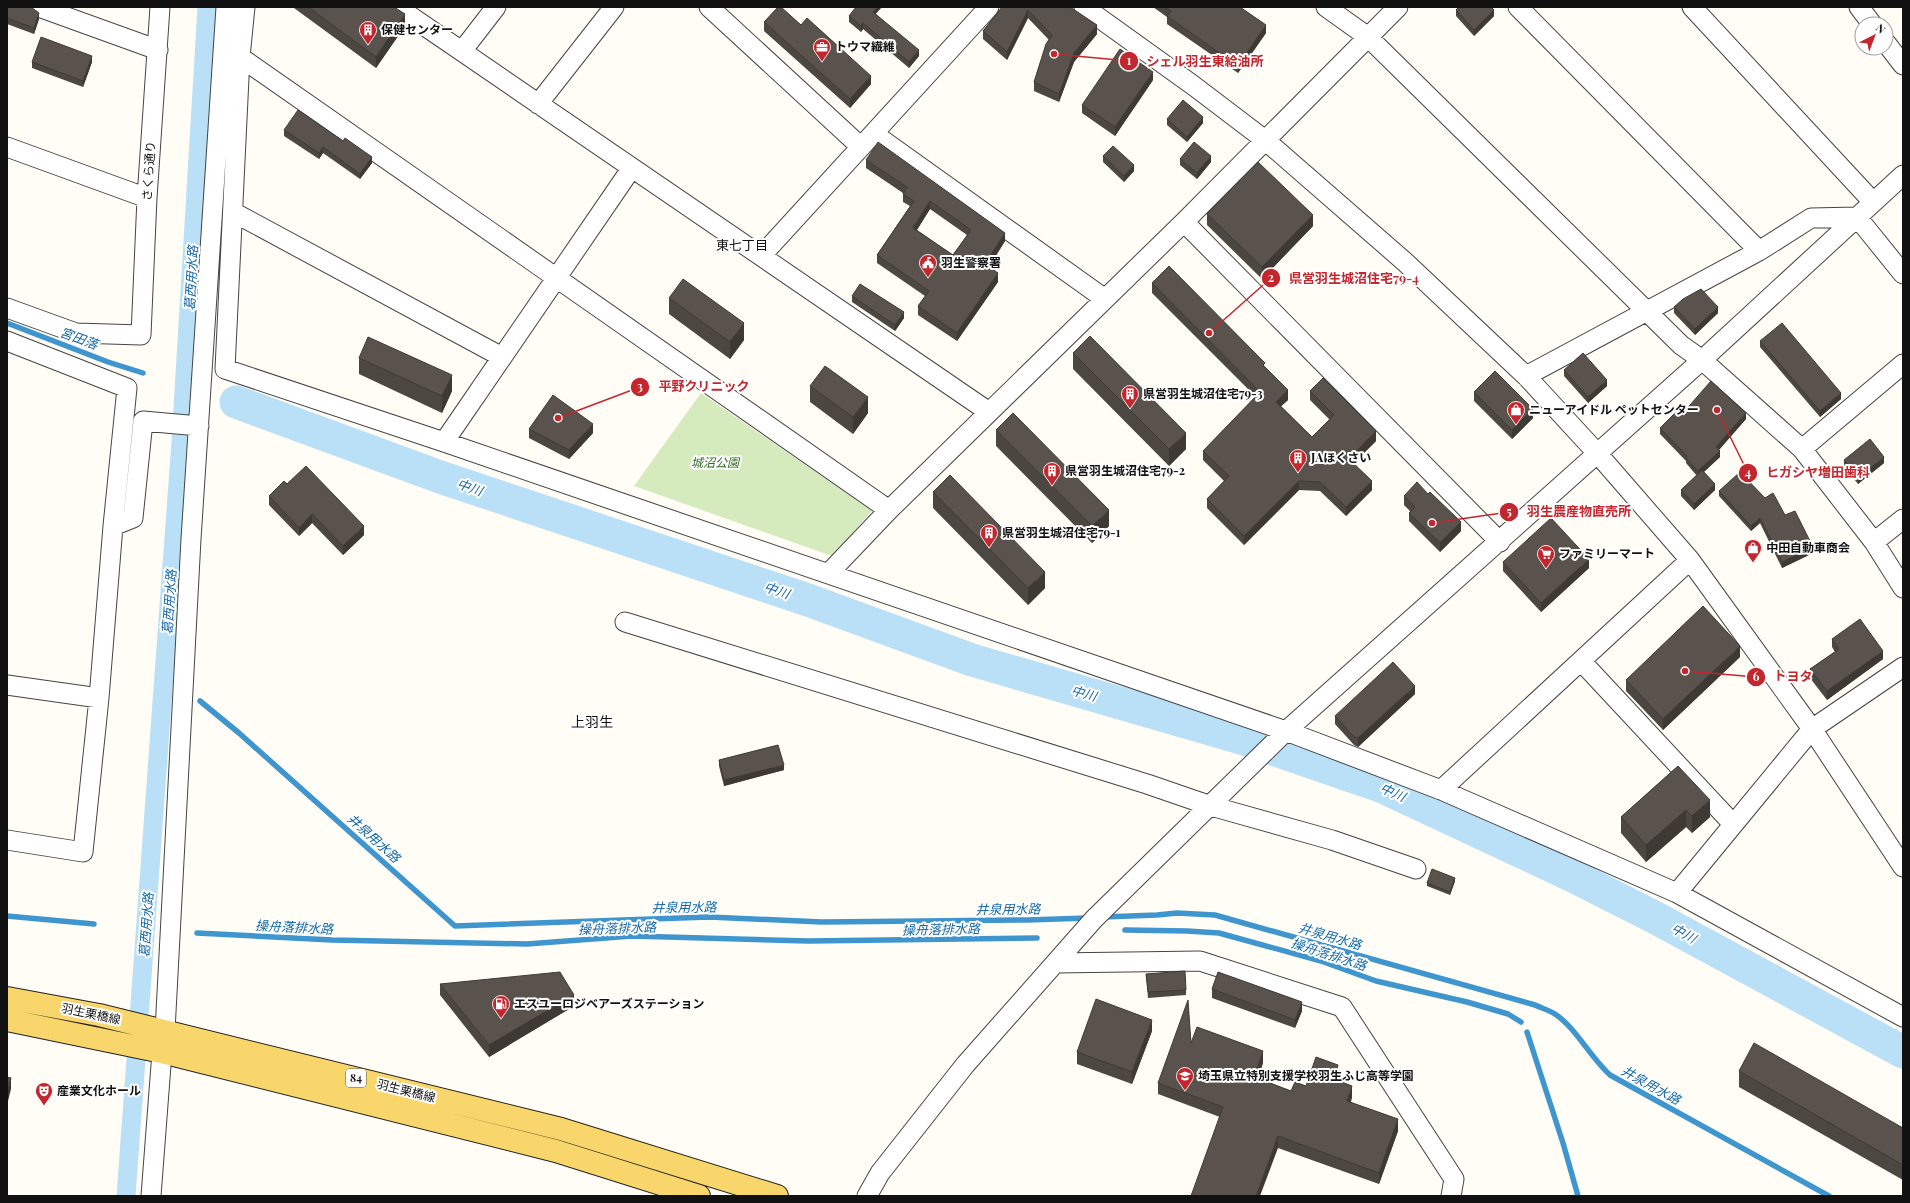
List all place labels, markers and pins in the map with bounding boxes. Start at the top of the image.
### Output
building icon: 保健センター [358,20,378,45]
place label: 保健センター [381,21,453,37]
office icon: トウマ繊維 [812,37,832,62]
place label: トウマ繊維 [835,38,895,54]
callout: シェル羽生東給油所 [1119,49,1272,74]
public building icon: 羽生警察署 [918,253,938,278]
place label: 羽生警察署 [941,254,1001,270]
callout: 県営羽生城沼住宅79-4 [1261,266,1427,291]
callout: 平野クリニック [630,374,757,399]
building icon: 県営羽生城沼住宅79-3 [1120,384,1140,409]
place label: 県営羽生城沼住宅79-3 [1143,385,1263,401]
shop icon: ニューアイドル ペットセンター [1506,400,1526,425]
place label: ニューアイドル ペットセンター [1529,401,1699,417]
building icon: JAほくさい [1288,448,1308,473]
place label: JAほくさい [1310,449,1371,465]
callout: ヒガシヤ増田歯科 [1738,460,1878,485]
building icon: 県営羽生城沼住宅79-2 [1042,461,1062,486]
place label: 県営羽生城沼住宅79-2 [1065,462,1185,478]
callout: 羽生農産物直売所 [1499,499,1639,524]
building icon: 県営羽生城沼住宅79-1 [979,523,999,548]
place label: 県営羽生城沼住宅79-1 [1002,524,1121,540]
shop icon: 中田自動車商会 [1743,538,1763,563]
place label: 中田自動車商会 [1766,539,1850,555]
supermarket icon: ファミリーマート [1536,544,1556,569]
place label: ファミリーマート [1559,545,1655,561]
callout: トヨタ [1746,664,1821,689]
fuel station icon: エスユーロジベアーズステーション [491,994,511,1019]
place label: エスユーロジベアーズステーション [514,995,704,1011]
school or university icon: 埼玉県立特別支援学校羽生ふじ高等学園 [1175,1066,1195,1091]
place label: 埼玉県立特別支援学校羽生ふじ高等学園 [1198,1067,1414,1083]
theatre icon: 産業文化ホール [34,1081,54,1106]
place label: 産業文化ホール [57,1082,141,1098]

